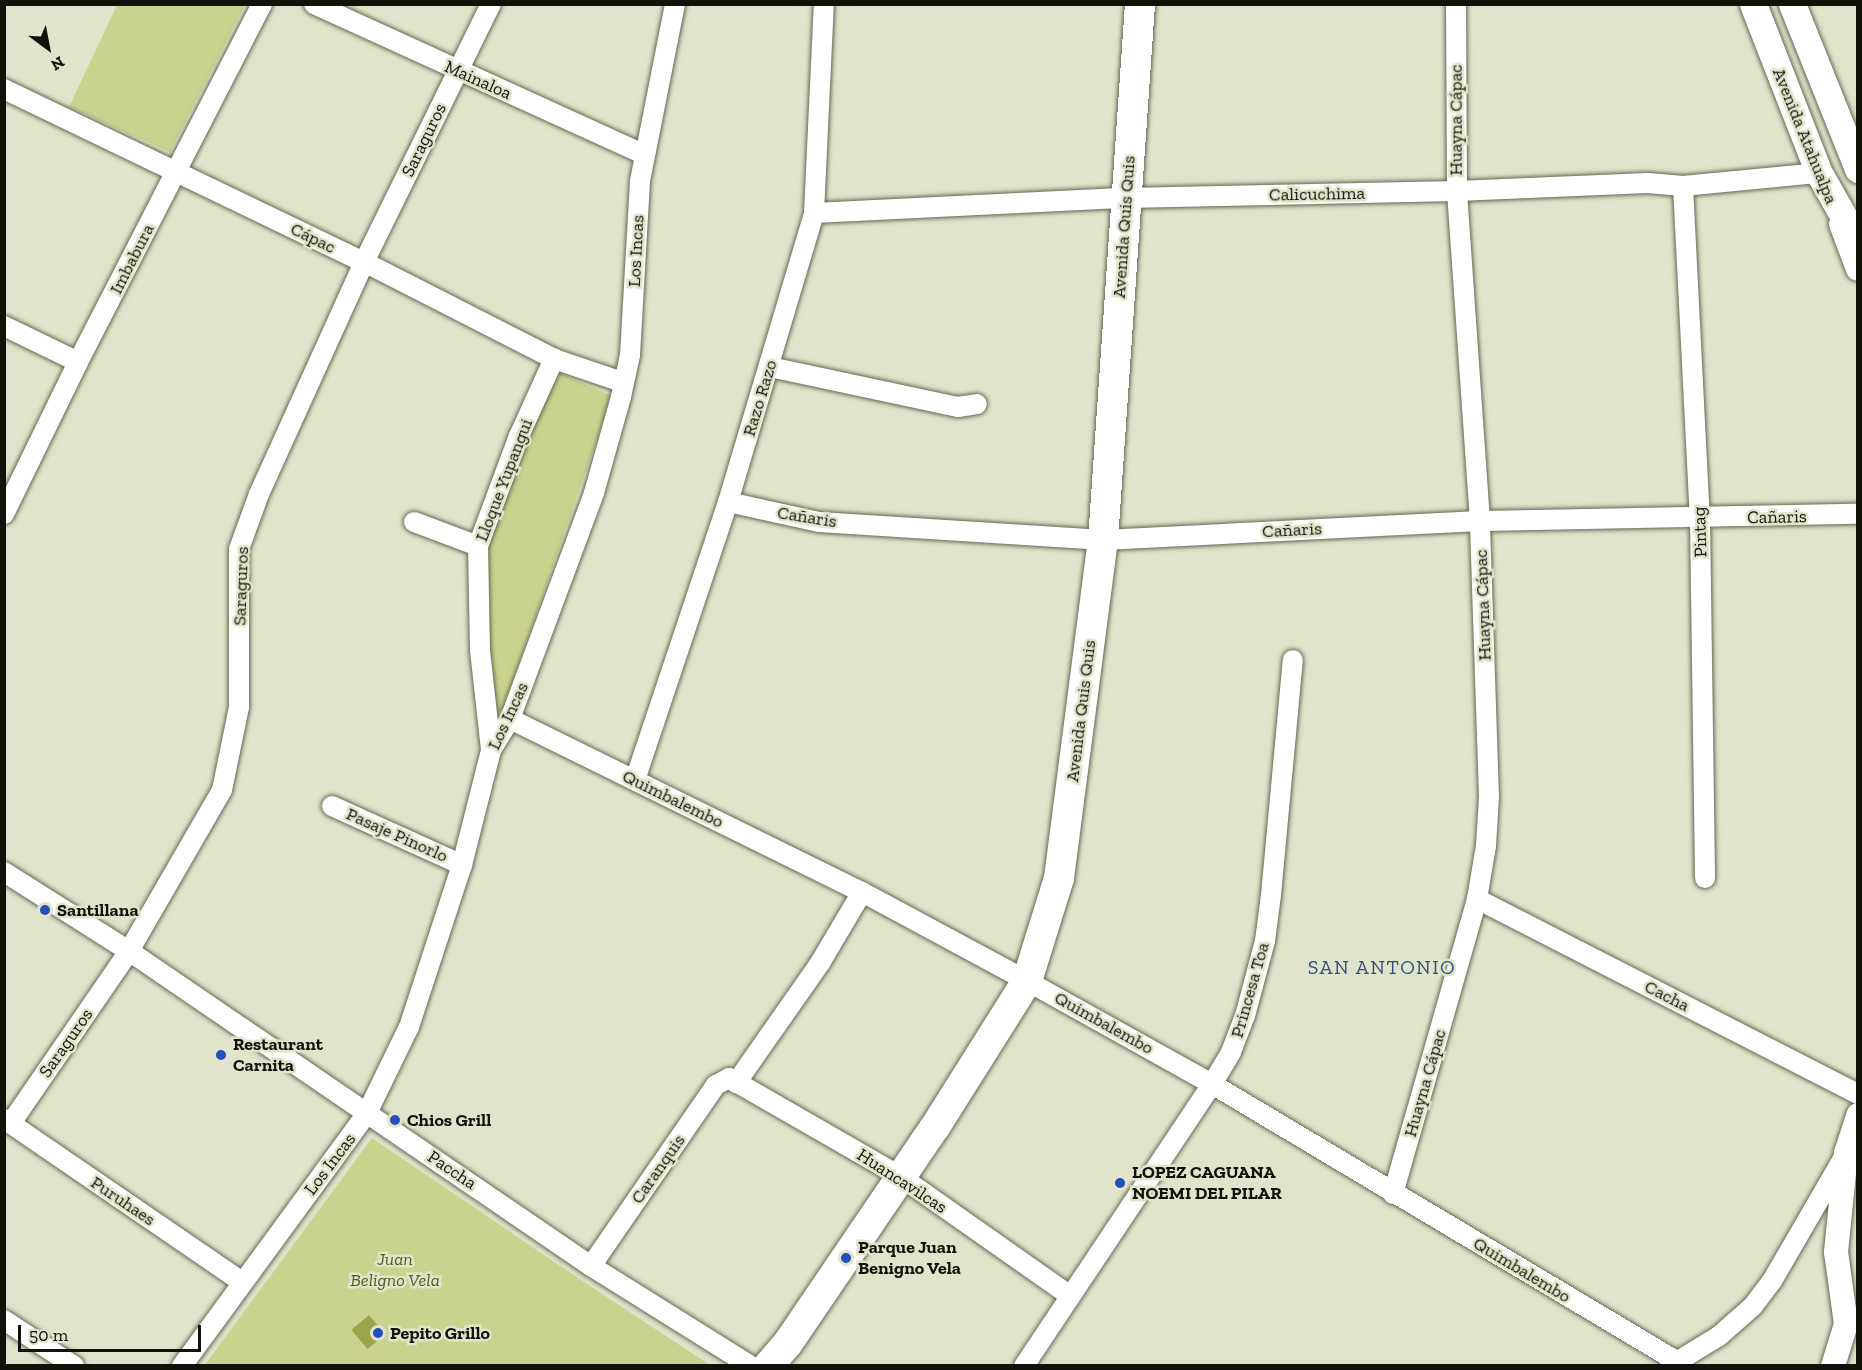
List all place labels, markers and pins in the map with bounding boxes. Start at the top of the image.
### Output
place label: Santillana [57,899,139,921]
marker: Santillana [38,903,52,917]
place label: Restaurant Carnita [233,1034,323,1076]
marker: Restaurant Carnita [214,1048,228,1062]
place label: Chios Grill [407,1109,491,1131]
marker: Chios Grill [388,1113,402,1127]
place label: LOPEZ CAGUANA NOEMI DEL PILAR [1132,1162,1282,1204]
marker: LOPEZ CAGUANA NOEMI DEL PILAR [1113,1176,1127,1190]
place label: Parque Juan Benigno Vela [858,1237,962,1280]
marker: Parque Juan Benigno Vela [839,1251,853,1265]
place label: Pepito Grillo [390,1322,490,1344]
marker: Pepito Grillo [371,1326,385,1340]

